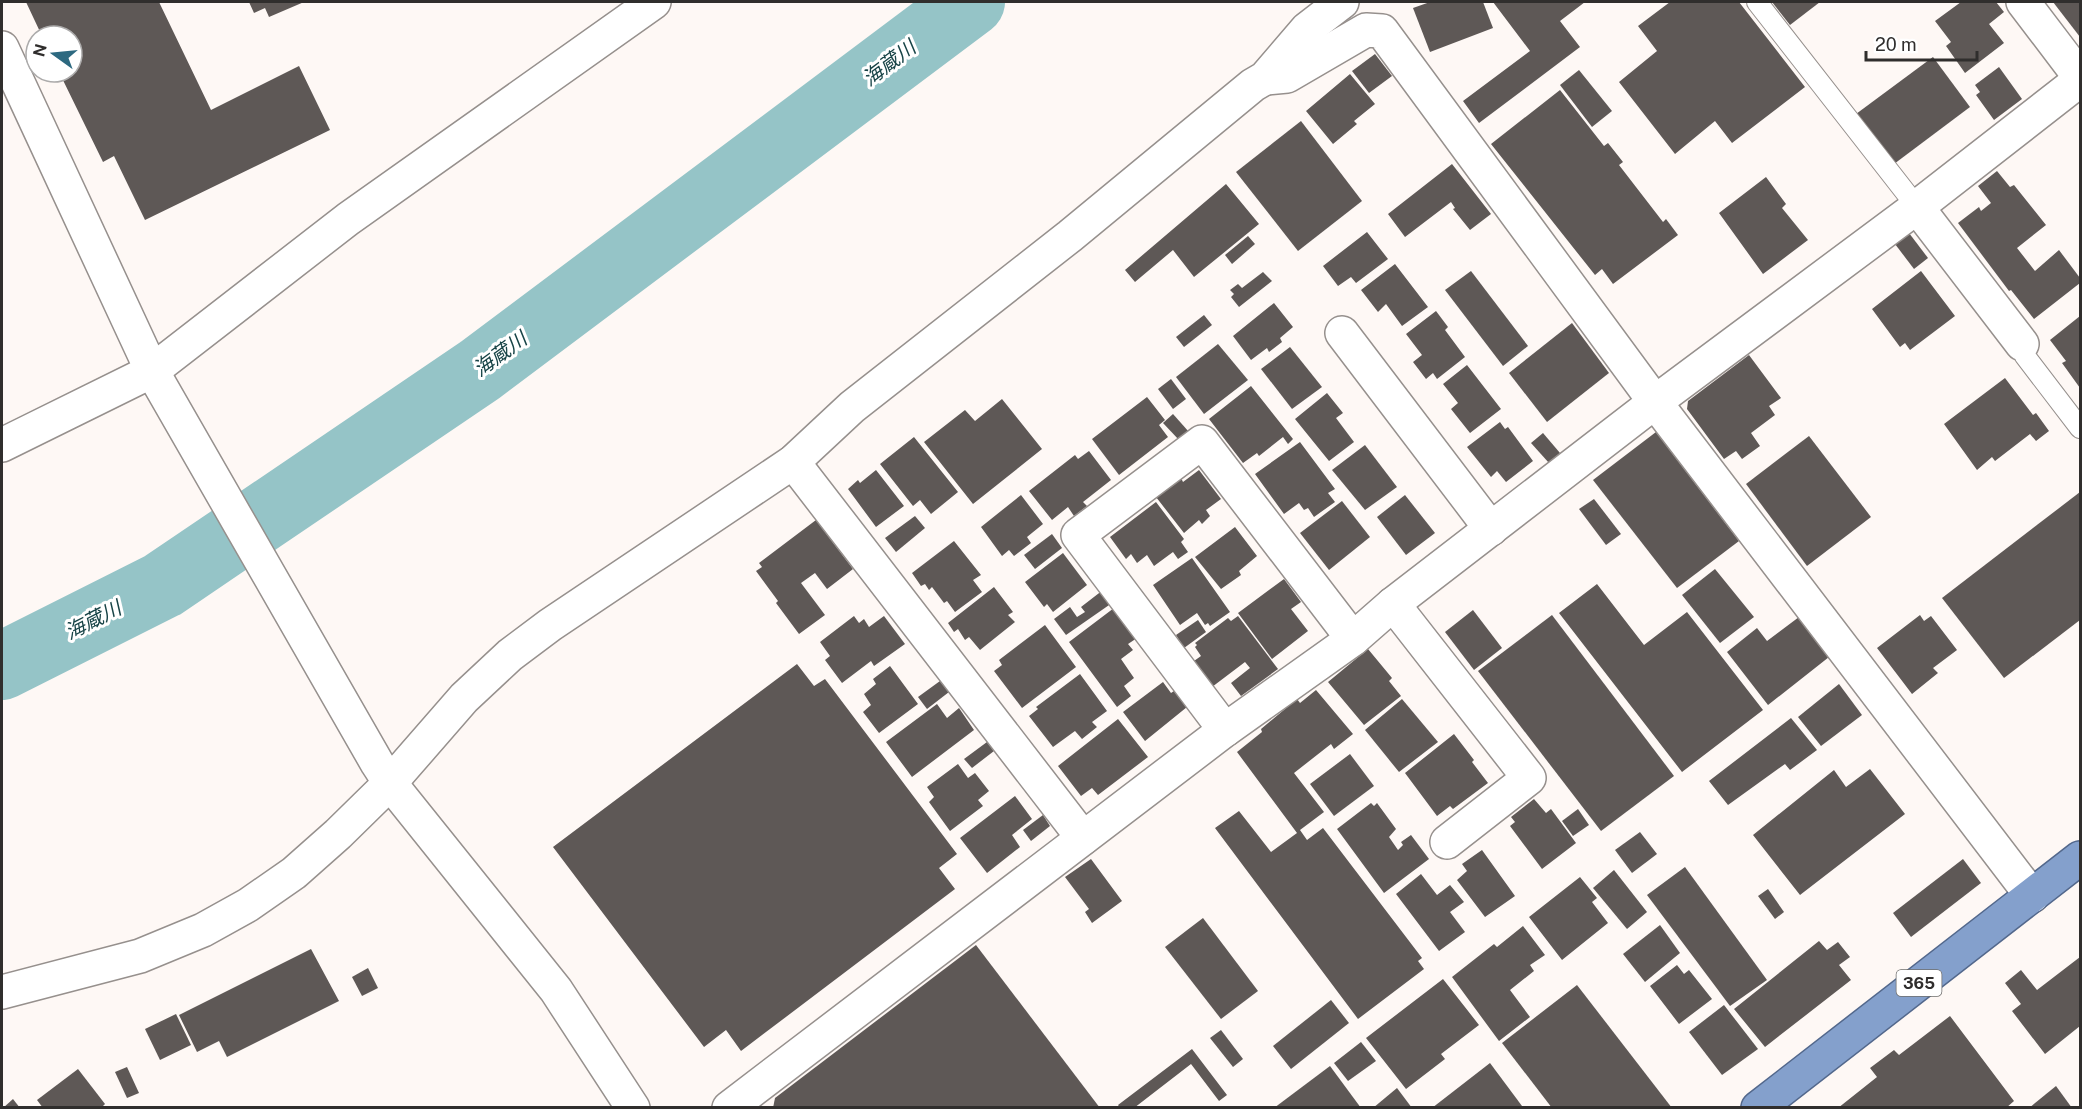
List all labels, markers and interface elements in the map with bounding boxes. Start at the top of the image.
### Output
north arrow [24,24,84,84]
scale bar [1866,24,1977,62]
water label: 海蔵川 [858,34,922,91]
text: 20 m [1875,34,1917,55]
text: N [29,42,51,59]
water label: 海蔵川 [469,325,533,381]
water label: 海蔵川 [61,595,127,644]
road number: 365 [1896,970,1942,996]

